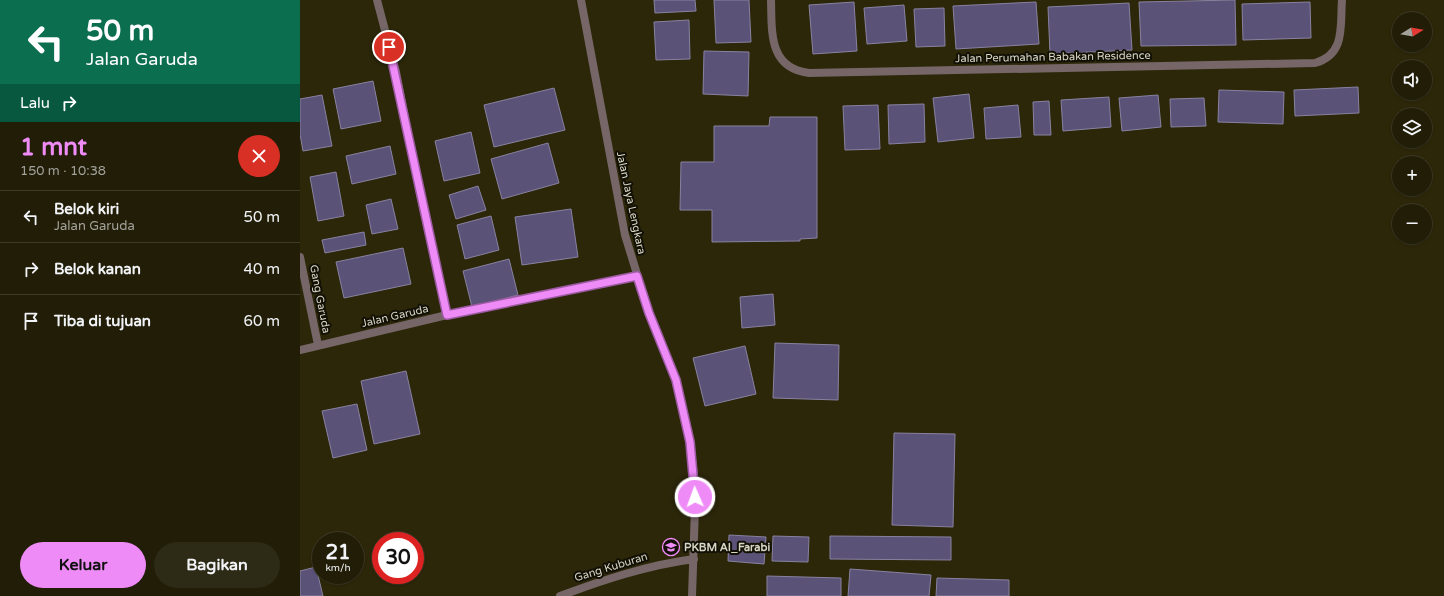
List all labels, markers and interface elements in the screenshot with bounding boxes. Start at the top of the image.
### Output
north arrow [1392,12,1432,52]
map controls [1392,12,1432,244]
text: 50 m [86,14,154,48]
icon: left [20,16,72,68]
pin [372,30,406,64]
icon: arrive [378,36,400,58]
text: Jalan Garuda [86,48,198,70]
street label: Jalan Perumahan Babakan Residence [955,49,1151,65]
button: sound [1392,60,1432,100]
icon: right [58,92,80,114]
text: Lalu [20,94,50,112]
button: layers [1392,108,1432,148]
text: 1 mnt [20,133,87,162]
button: close [238,135,280,177]
street label: Jalan Jaya Lengkara [614,151,648,255]
button: + [1392,156,1432,196]
text: 150 m · 10:38 [20,163,106,179]
text: Belok kiri [54,200,119,218]
button: − [1392,204,1432,244]
icon: left [20,206,42,228]
text: 50 m [243,208,280,226]
text: Jalan Garuda [54,218,135,234]
icon: right [20,258,42,280]
text: Belok kanan [54,260,141,278]
text: 40 m [243,260,280,278]
street label: Gang Garuda [307,264,333,334]
street label: Jalan Garuda [360,302,430,330]
icon: arrive [20,310,42,332]
text: Tiba di tujuan [54,312,151,330]
text: 60 m [243,312,280,330]
position arrow [674,476,716,518]
speed limit sign: 30 [372,532,424,584]
school or university icon: PKBM Al_Farabi [661,537,681,557]
text: 21 [325,541,351,565]
place label: PKBM Al_Farabi [684,541,770,554]
button: Keluar [20,542,146,588]
button: Bagikan [154,542,280,588]
street label: Gang Kuburan [573,550,649,584]
text: km/h [325,562,351,574]

